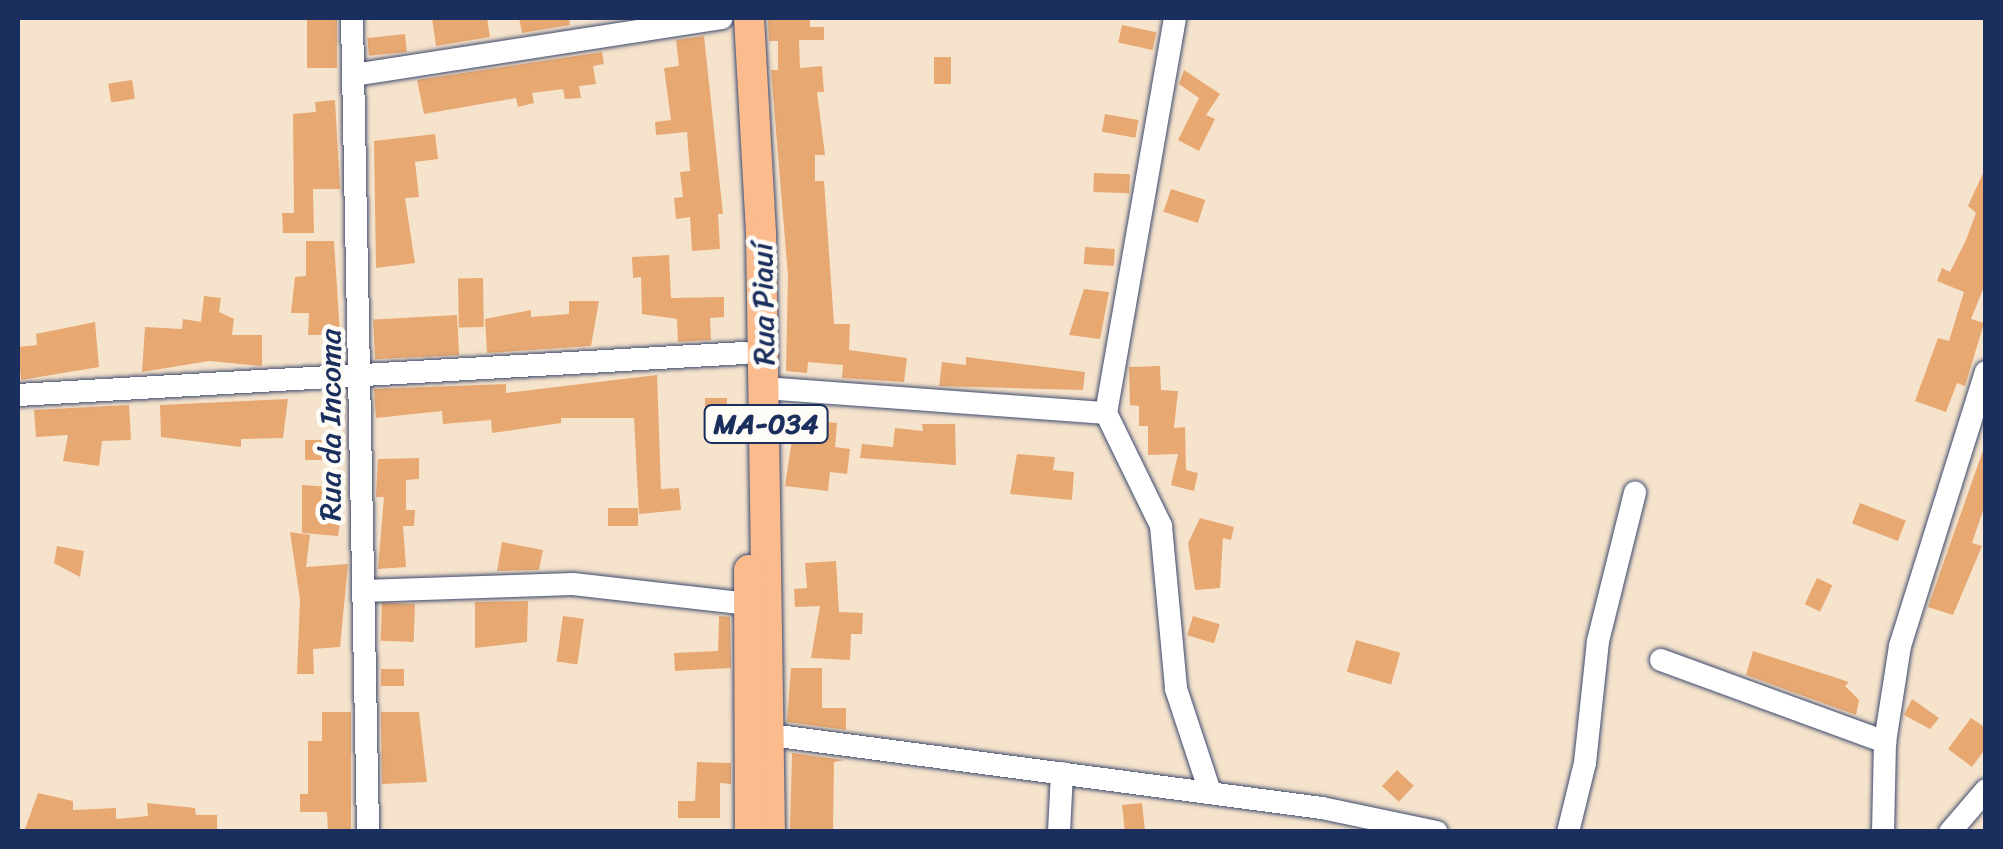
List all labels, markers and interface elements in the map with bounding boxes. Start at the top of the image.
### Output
street label: Rua Piauí [744,242,782,366]
street label: Rua da Incoma [312,329,348,521]
road number: MA-034 [704,401,828,447]

